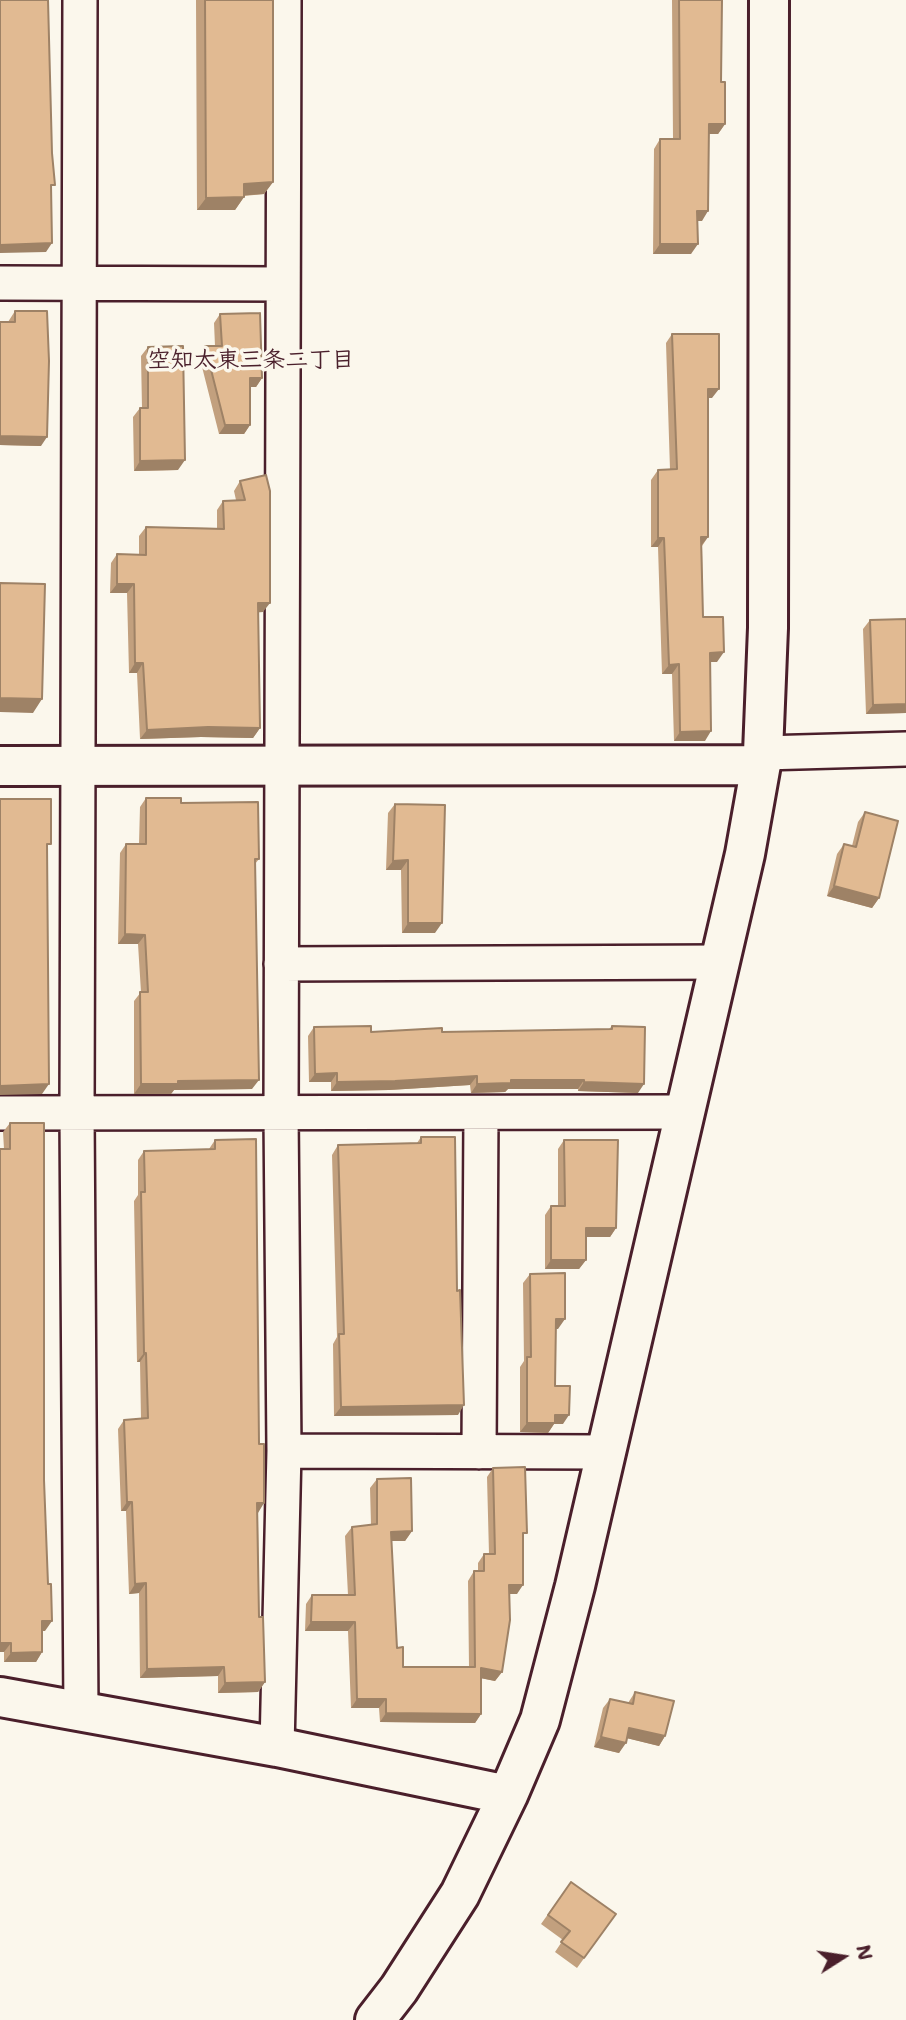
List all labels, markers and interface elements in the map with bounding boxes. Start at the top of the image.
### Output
district label: 空知太東三条二丁目 [148,347,354,375]
north arrow [808,1922,878,1992]
text: N [850,1943,878,1962]

